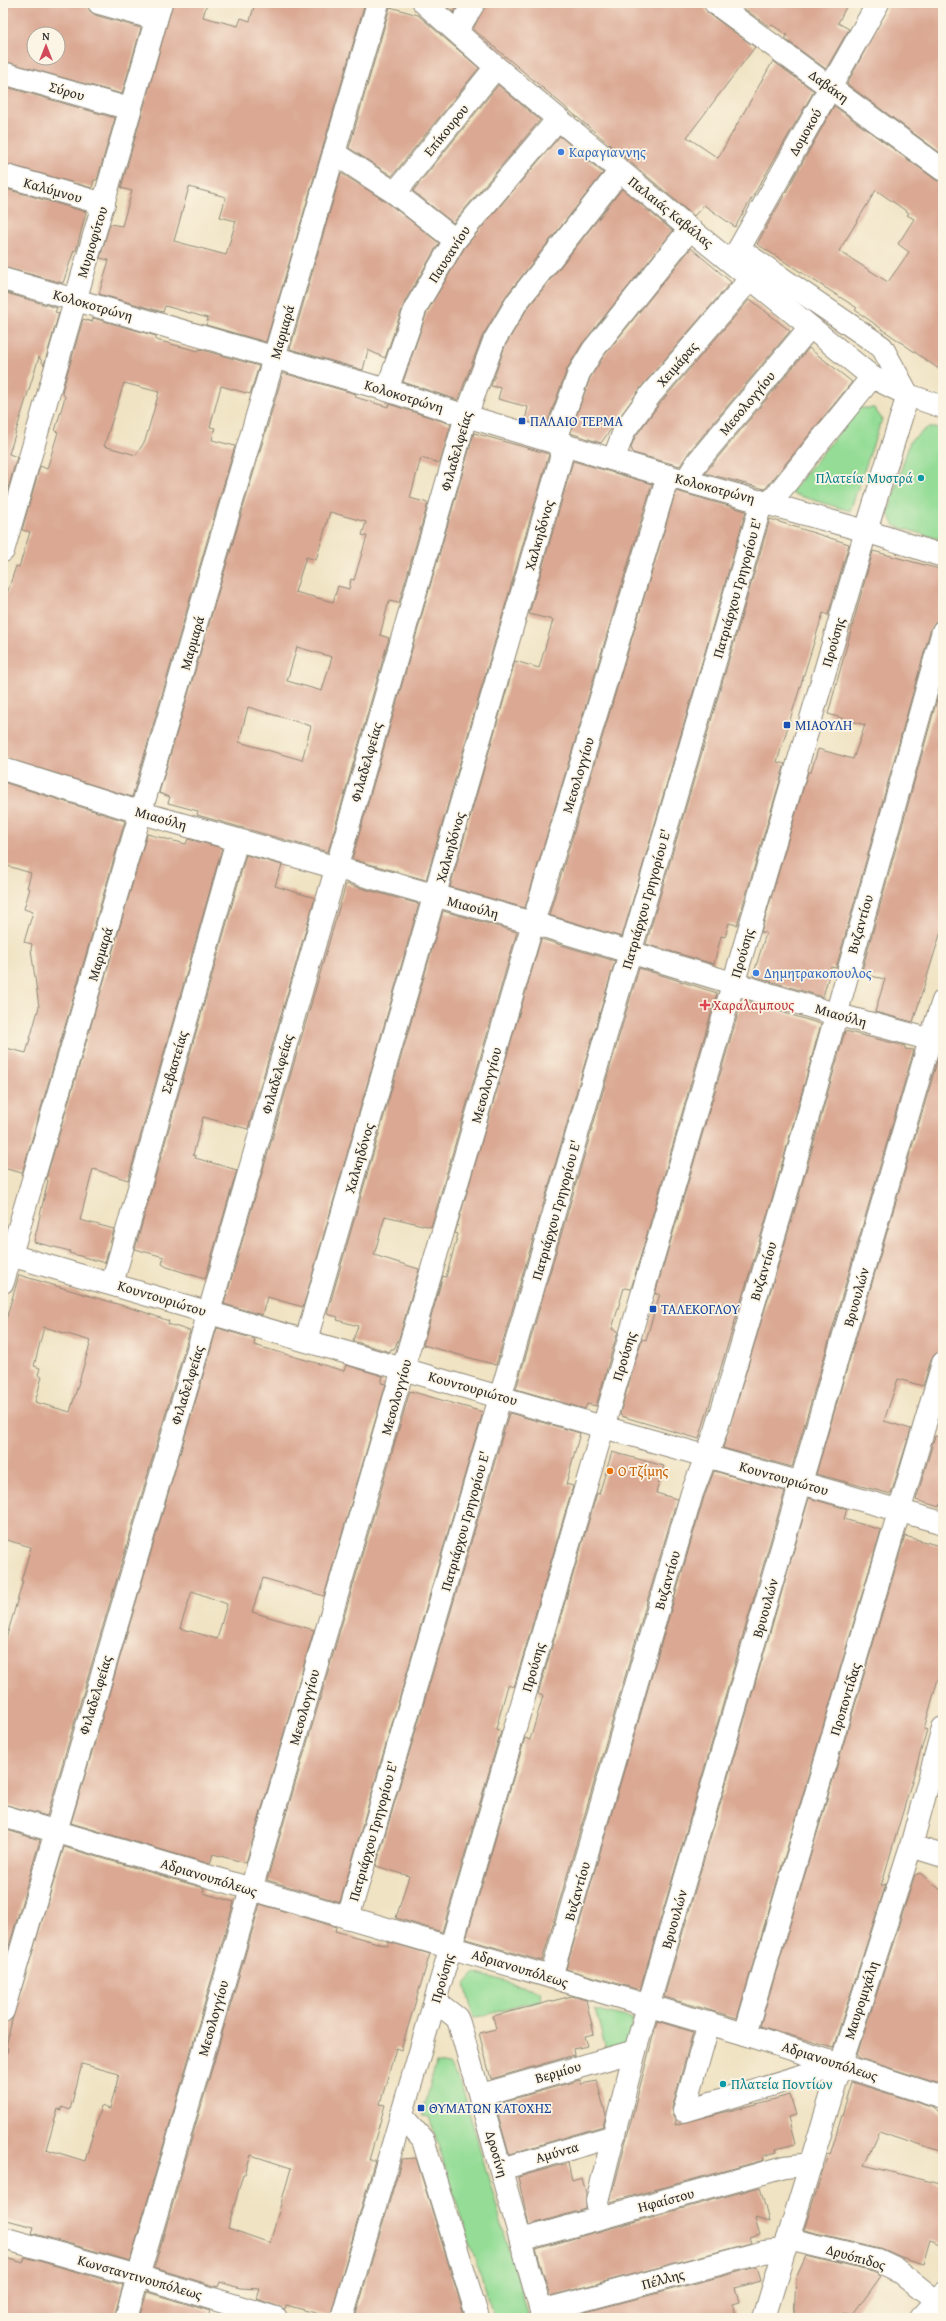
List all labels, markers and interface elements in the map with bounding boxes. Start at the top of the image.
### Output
north arrow [26,26,66,66]
text: N [42,28,50,44]
street label: Δαβάκη [805,65,853,107]
street label: Σύρου [47,76,87,106]
street label: Επίκουρου [419,100,473,160]
street label: Δομοκού [783,105,827,159]
place label: Καραγιαννης [569,142,646,162]
marker: Καραγιαννης [556,147,566,157]
street label: Παλαιάς Καβάλας [624,171,718,253]
street label: Καλύμνου [21,172,85,208]
street label: Μυριοφύτου [72,204,112,280]
street label: Παυσανίου [423,222,475,286]
street label: Κολοκοτρώνη [51,284,135,326]
street label: Μαρμαρά [265,302,299,361]
street label: Χειμάρας [652,337,702,391]
street label: Μεσολογγίου [714,367,780,439]
street label: Κολοκοτρώνη [362,374,446,418]
street label: Φιλαδελφείας [435,409,477,493]
place label: ΠΑΛΑΙΟ ΤΕΡΜΑ [530,411,623,431]
marker: ΠΑΛΑΙΟ ΤΕΡΜΑ [517,416,527,426]
street label: Κολοκοτρώνη [673,468,757,508]
place label: Πλατεία Μυστρά [816,468,913,488]
marker: Πλατεία Μυστρά [916,473,926,483]
street label: Χαλκηδόνος [519,497,559,573]
street label: Πατριάρχου Γρηγορίου Ε' [707,516,767,660]
street label: Μαρμαρά [175,613,209,672]
street label: Προύσης [816,615,850,669]
place label: ΜΙΑΟΥΛΗ [795,715,852,735]
street label: Φιλαδελφείας [345,720,387,804]
marker: ΜΙΑΟΥΛΗ [782,720,792,730]
street label: Μεσολογγίου [557,735,599,815]
street label: Μιαούλη [133,801,189,835]
street label: Χαλκηδόνος [430,809,470,885]
street label: Πατριάρχου Γρηγορίου Ε' [616,827,676,971]
street label: Μιαούλη [445,891,501,923]
street label: Βυζαντίου [842,892,878,956]
street label: Μαρμαρά [82,924,118,983]
street label: Προύσης [725,926,759,980]
place label: Δημητρακοπουλος [764,963,872,983]
marker: Δημητρακοπουλος [751,968,761,978]
place label: Χαραλαμπους [713,995,794,1015]
street label: Μιαούλη [813,998,869,1032]
marker: Χαραλαμπους [700,1000,710,1010]
street label: Σεβαστείας [155,1028,193,1096]
street label: Φιλαδελφείας [256,1032,298,1116]
street label: Μεσολογγίου [466,1045,506,1125]
street label: Χαλκηδόνος [339,1120,379,1196]
street label: Πατριάρχου Γρηγορίου Ε' [526,1138,586,1282]
street label: Βυζαντίου [745,1239,781,1303]
street label: Βρυουλών [838,1265,874,1329]
street label: Κουντουριώτου [115,1275,209,1321]
place label: ΤΑΛΕΚΟΓΛΟΥ [661,1299,740,1319]
marker: ΤΑΛΕΚΟΓΛΟΥ [648,1304,658,1314]
street label: Προύσης [607,1329,641,1383]
street label: Φιλαδελφείας [165,1343,209,1427]
street label: Μεσολογγίου [376,1357,416,1437]
street label: Κουντουριώτου [426,1366,520,1410]
street label: Πατριάρχου Γρηγορίου Ε' [435,1449,495,1593]
street label: Κουντουριώτου [737,1456,831,1500]
place label: Ο Τζίμης [618,1461,669,1481]
marker: Ο Τζίμης [605,1466,615,1476]
street label: Βυζαντίου [649,1548,685,1612]
street label: Βρυουλών [747,1576,783,1640]
street label: Προύσης [516,1640,550,1694]
street label: Φιλαδελφείας [73,1653,117,1737]
street label: Προποντίδας [824,1660,866,1738]
street label: Μεσολογγίου [284,1667,324,1747]
street label: Πατριάρχου Γρηγορίου Ε' [343,1759,403,1903]
street label: Αδριανουπόλεως [158,1853,260,1901]
street label: Βυζαντίου [559,1859,595,1923]
street label: Βρυουλών [656,1887,692,1951]
street label: Αδριανουπόλεως [469,1944,571,1992]
street label: Προύσης [425,1951,459,2005]
street label: Μαυρομιχάλη [839,1958,883,2042]
street label: Μεσολογγίου [193,1978,233,2058]
street label: Αδριανουπόλεως [779,2036,881,2086]
street label: Βερμίου [533,2056,583,2088]
place label: Πλατεία Ποντίων [731,2074,833,2094]
marker: Πλατεία Ποντίων [718,2079,728,2089]
place label: ΘΥΜΑΤΩΝ ΚΑΤΟΧΗΣ [429,2098,551,2118]
marker: ΘΥΜΑΤΩΝ ΚΑΤΟΧΗΣ [416,2103,426,2113]
street label: Δροσίνη [481,2128,513,2180]
street label: Αμύντα [533,2136,581,2168]
street label: Ηφαίστου [636,2183,696,2217]
street label: Δρυόπιδος [824,2239,888,2275]
street label: Κωνσταντινουπόλεως [75,2250,205,2304]
street label: Πέλλης [639,2264,687,2294]

